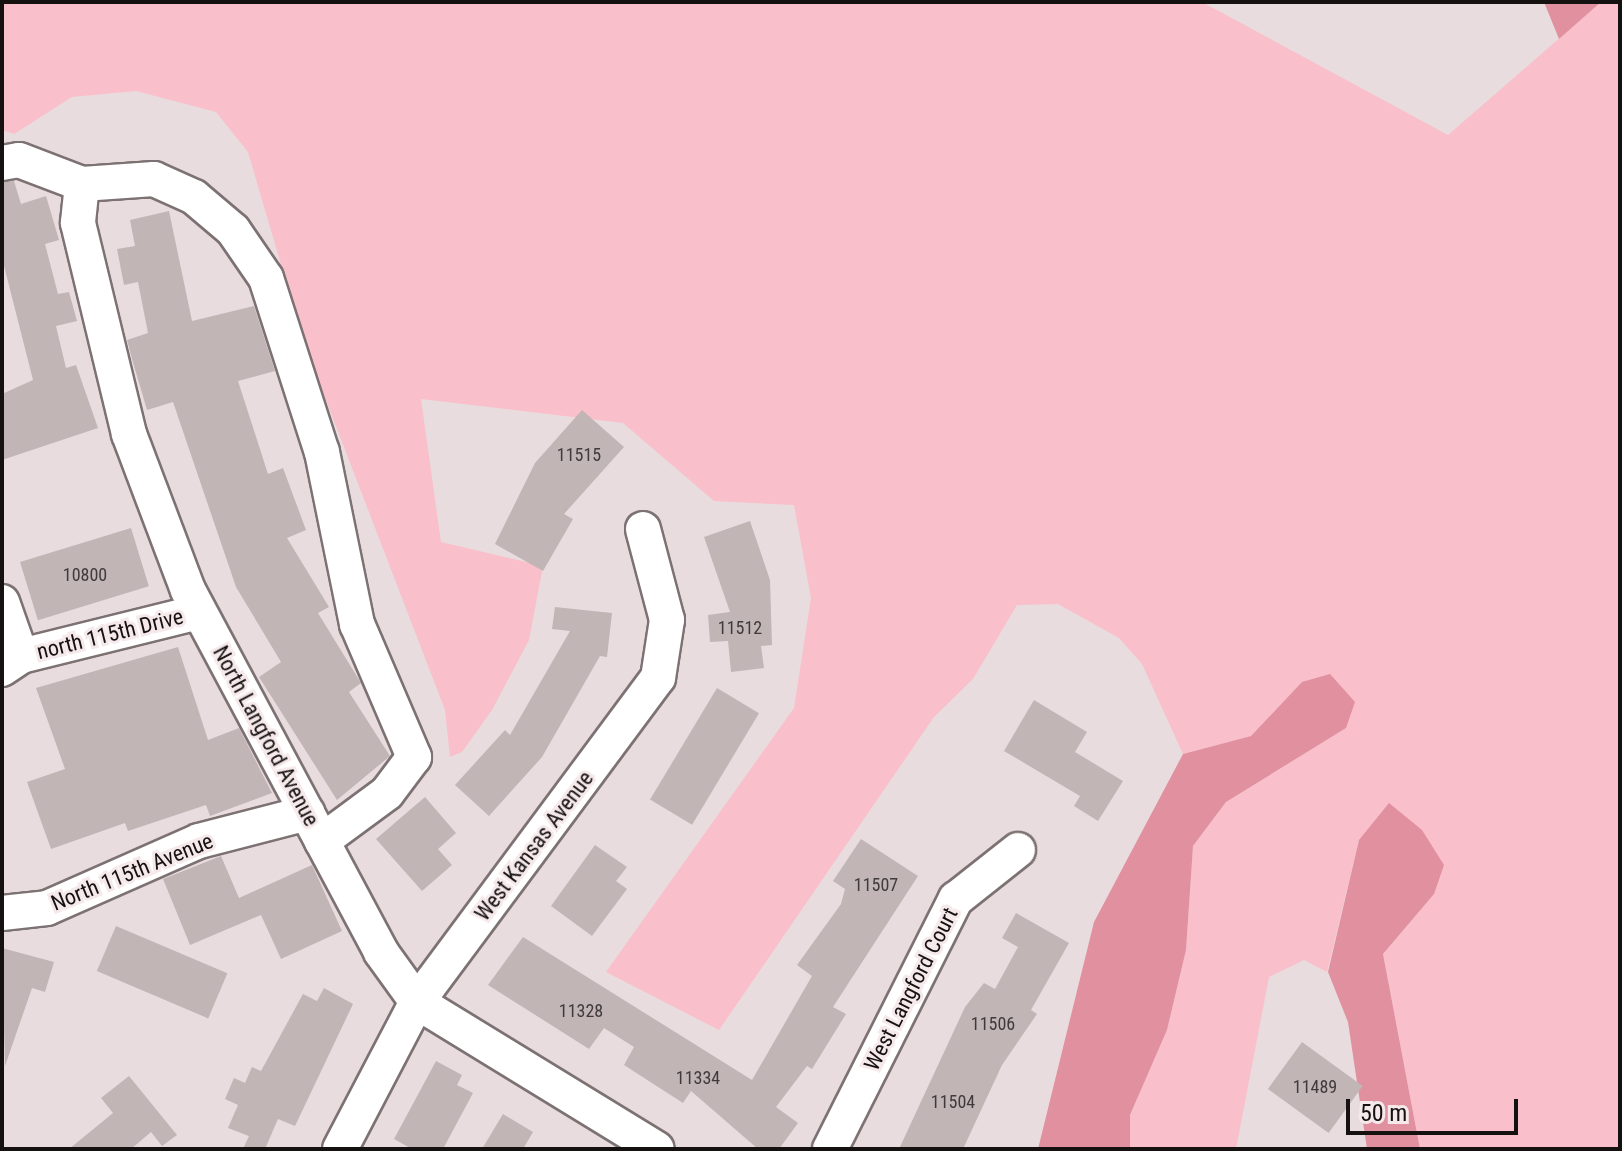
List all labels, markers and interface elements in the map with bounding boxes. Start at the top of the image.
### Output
house number: 11515 [557,444,601,466]
house number: 10800 [63,564,107,586]
street label: north 115th Drive [34,603,186,665]
house number: 11512 [718,617,762,639]
street label: North Langford Avenue [207,641,325,831]
street label: West Kansas Avenue [469,766,599,926]
street label: North 115th Avenue [47,828,217,916]
house number: 11507 [854,874,898,896]
street label: West Langford Court [859,903,963,1075]
house number: 11328 [559,1000,603,1022]
house number: 11506 [971,1013,1015,1035]
house number: 11334 [676,1067,720,1089]
house number: 11489 [1293,1076,1337,1098]
scale bar [1350,1083,1522,1133]
house number: 11504 [931,1091,975,1113]
text: 50 m [1360,1099,1407,1127]

